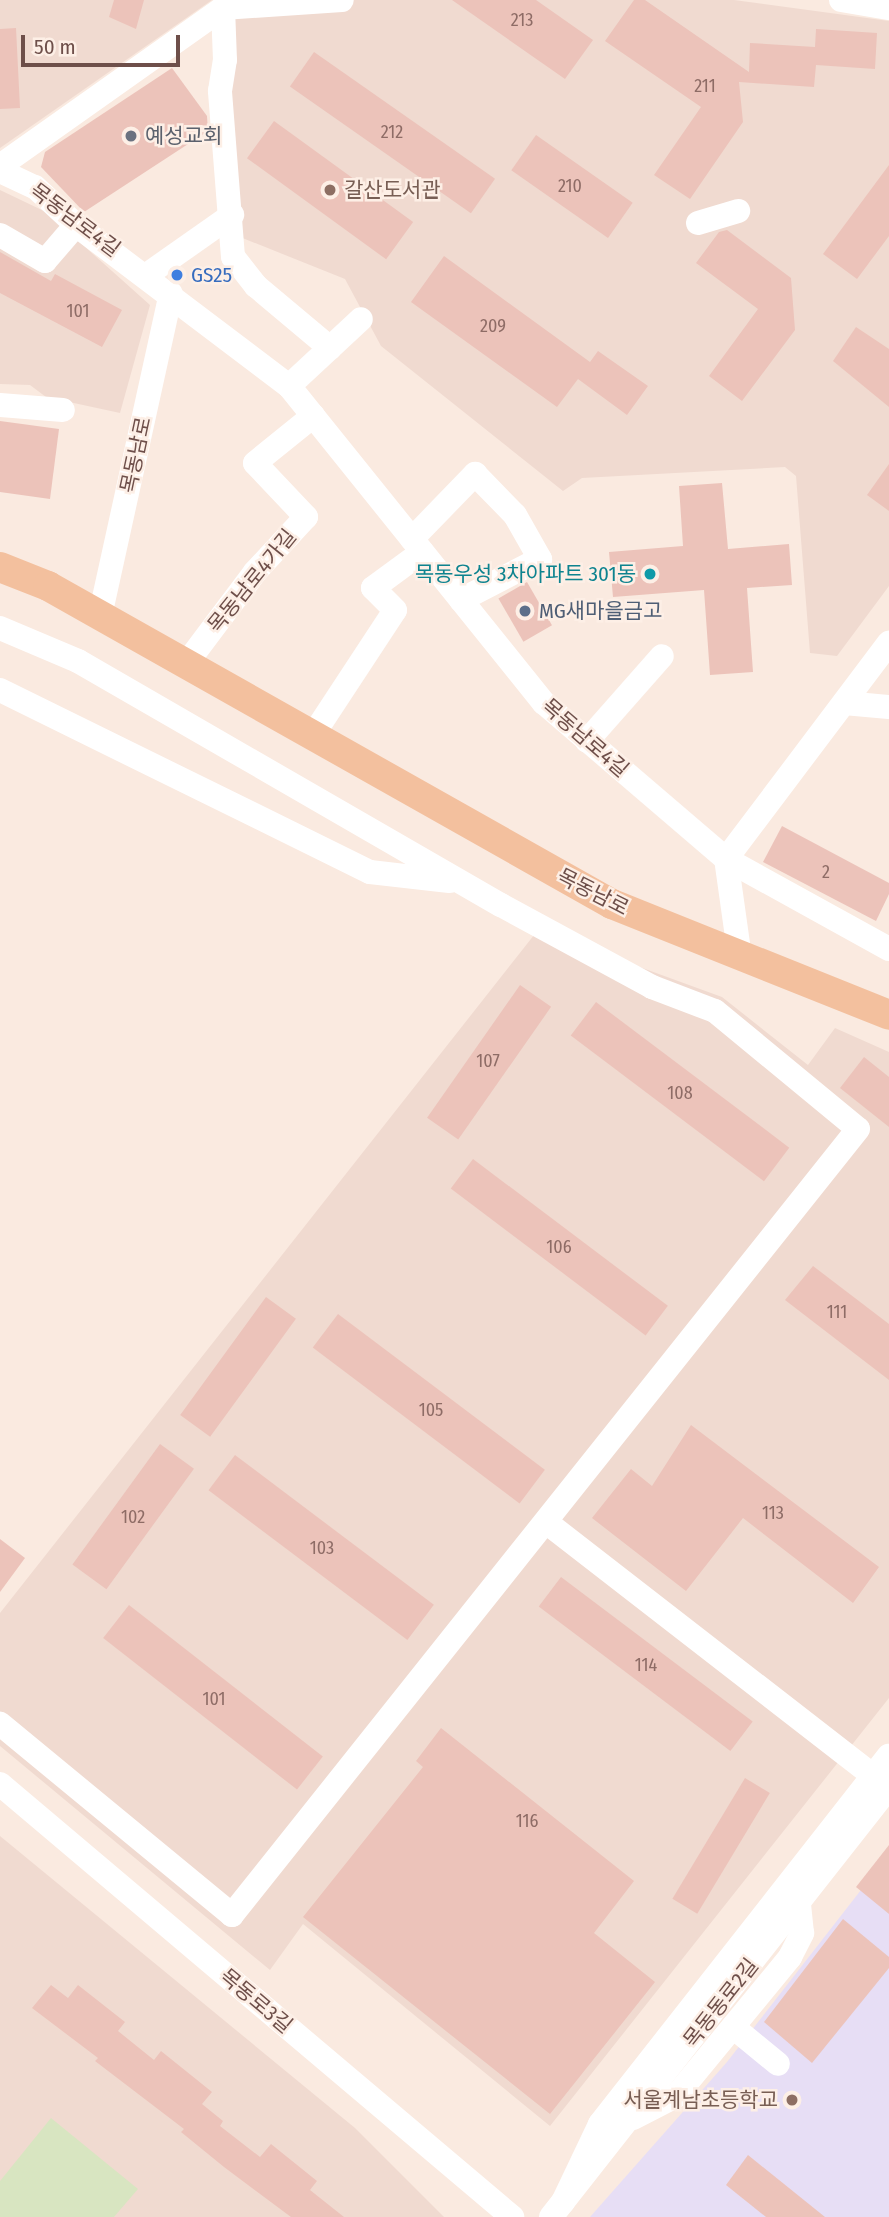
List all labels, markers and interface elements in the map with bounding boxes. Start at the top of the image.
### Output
house number: 213 [511,9,533,31]
scale bar [24,21,184,65]
text: 50 m [34,34,76,60]
house number: 211 [694,75,716,97]
house number: 212 [381,121,403,143]
place label: 예성교회 [145,123,222,149]
marker: 예성교회 [123,128,139,144]
house number: 210 [558,175,582,197]
place label: 갈산도서관 [344,177,441,203]
street label: 목동남로4길 [25,178,125,262]
marker: 갈산도서관 [322,182,338,198]
place label: GS25 [191,262,232,288]
marker: GS25 [169,267,185,283]
house number: 101 [67,300,89,322]
house number: 209 [480,315,506,337]
street label: 목동남로 [116,415,156,495]
street label: 목동남로4가길 [203,524,301,638]
place label: 목동우성 3차아파트 301동 [415,561,636,587]
marker: 목동우성 3차아파트 301동 [642,566,658,582]
place label: MG새마을금고 [539,598,662,624]
marker: MG새마을금고 [517,603,533,619]
street label: 목동남로4길 [536,693,634,783]
house number: 2 [822,861,830,883]
street label: 목동남로 [553,863,633,921]
house number: 107 [476,1050,500,1072]
house number: 108 [667,1082,693,1104]
house number: 106 [546,1236,572,1258]
house number: 111 [827,1301,847,1323]
house number: 105 [419,1399,443,1421]
house number: 113 [762,1502,784,1524]
house number: 102 [121,1506,145,1528]
house number: 103 [310,1537,334,1559]
house number: 114 [635,1654,657,1676]
house number: 101 [203,1688,225,1710]
house number: 116 [516,1810,538,1832]
street label: 목동동로2길 [678,1954,764,2052]
street label: 목동로3길 [215,1963,297,2039]
place label: 서울계남초등학교 [623,2087,778,2113]
marker: 서울계남초등학교 [784,2092,800,2108]

